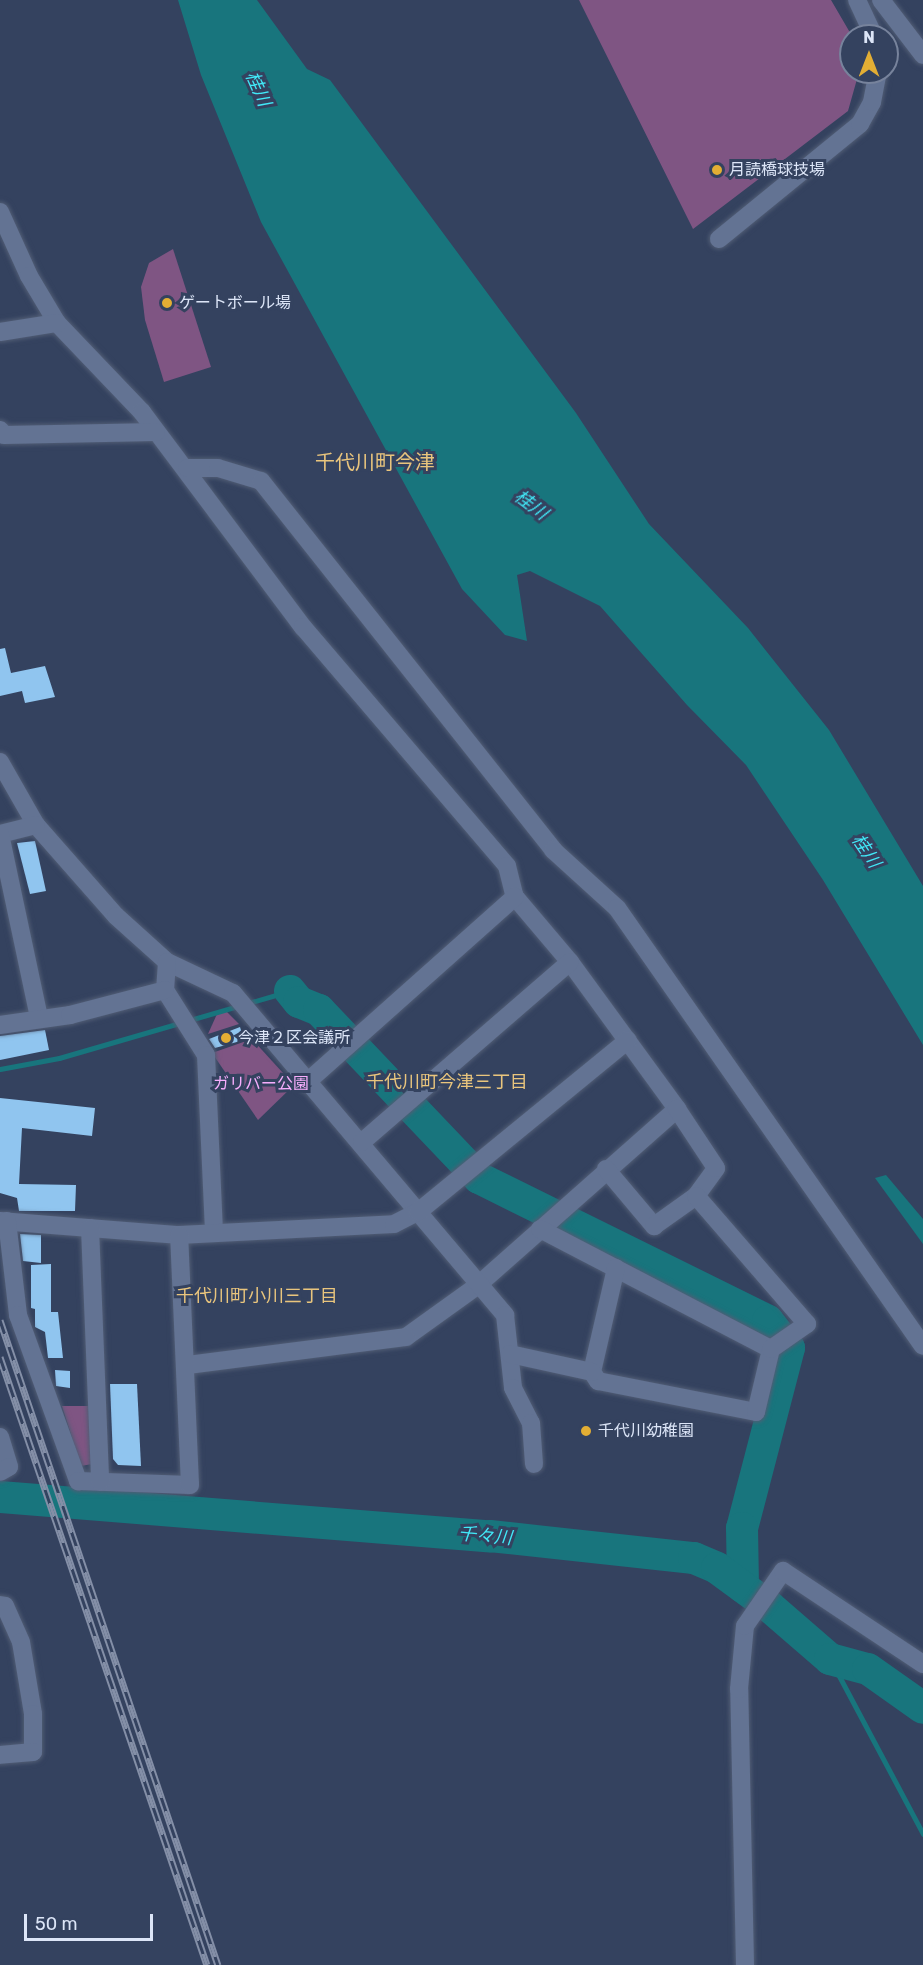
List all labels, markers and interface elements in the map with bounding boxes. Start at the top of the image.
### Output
north arrow [839,24,899,84]
text: N [863,28,875,47]
water label: 桂川 [241,68,275,110]
place label: 月読橋球技場 [729,160,825,180]
marker: 月読橋球技場 [710,163,724,177]
place label: ゲートボール場 [179,293,291,313]
marker: ゲートボール場 [160,296,174,310]
district label: 千代川町今津 [315,450,435,474]
water label: 桂川 [510,486,552,524]
water label: 桂川 [847,830,885,872]
place label: 今津２区会議所 [238,1028,350,1048]
marker: 今津２区会議所 [219,1031,233,1045]
district label: 千代川町今津三丁目 [366,1071,528,1093]
park label: ガリバー公園 [213,1074,309,1094]
district label: 千代川町小川三丁目 [176,1285,338,1307]
place label: 千代川幼稚園 [598,1421,694,1441]
marker: 千代川幼稚園 [579,1424,593,1438]
water label: 千々川 [457,1523,513,1549]
scale bar [27,1902,156,1940]
text: 50 m [35,1913,78,1935]

